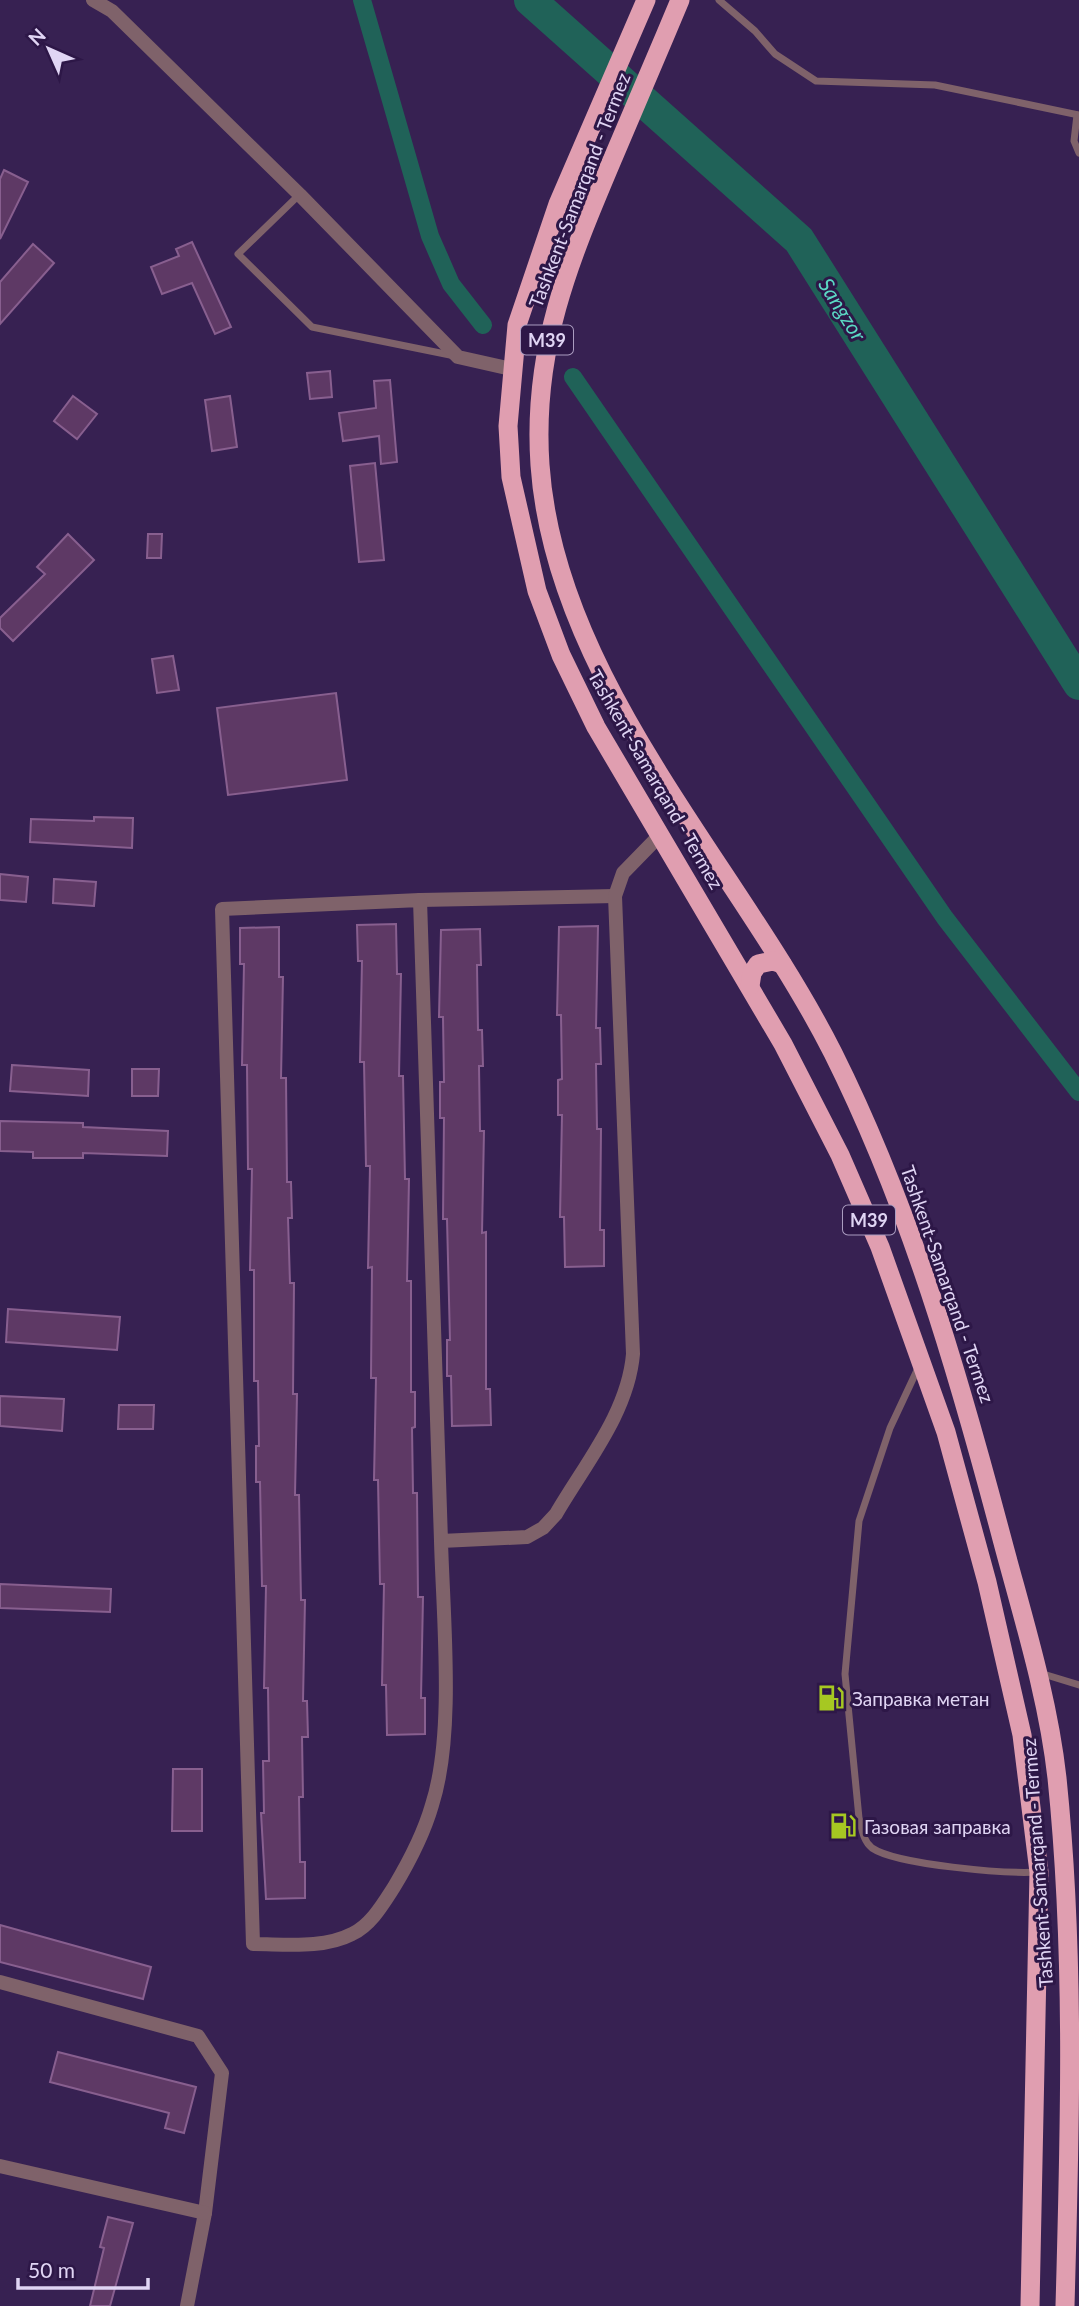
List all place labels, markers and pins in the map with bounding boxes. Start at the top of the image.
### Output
fuel station icon: Заправка метан [816,1683,846,1713]
place label: Заправка метан [852,1687,990,1710]
fuel station icon: Газовая заправка [828,1811,858,1841]
place label: Газовая заправка [864,1815,1011,1838]

